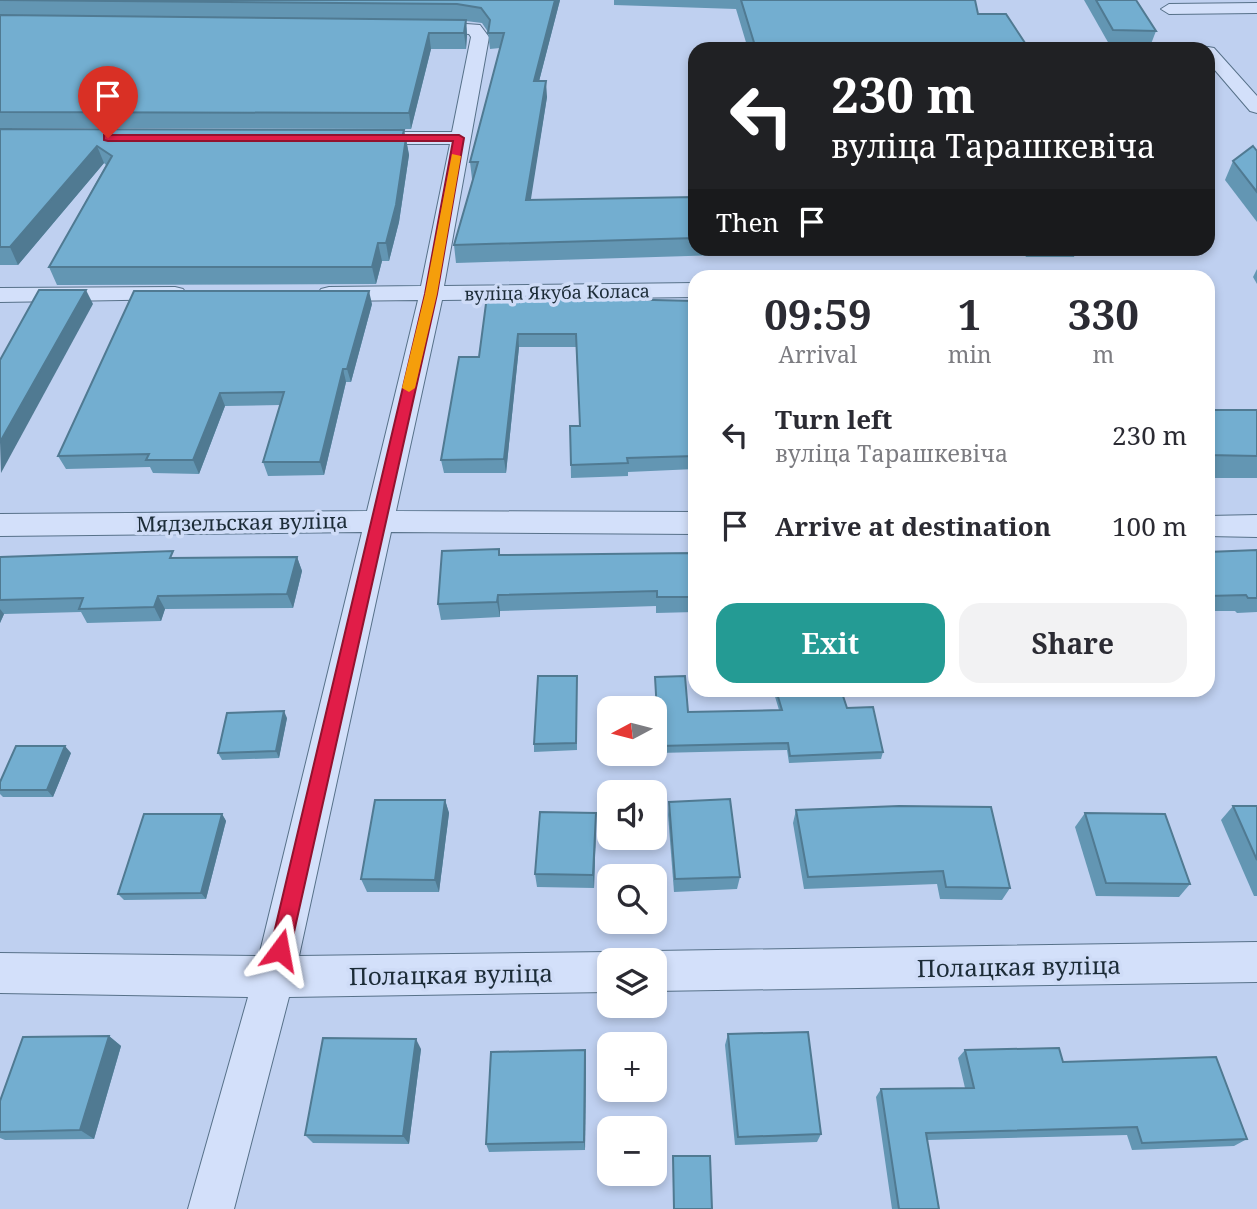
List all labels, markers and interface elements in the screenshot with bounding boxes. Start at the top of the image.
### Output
text: 230 m [831,61,975,127]
pin [78,66,138,138]
icon: left [716,70,807,161]
icon: arrive [89,77,127,115]
text: вуліца Тарашкевіча [831,124,1155,167]
icon: arrive [793,203,831,241]
text: Then [716,204,779,240]
street label: вуліца Якуба Коласа [464,278,650,306]
text: 09:59 [764,285,872,342]
text: 1 [958,285,982,342]
text: 330 [1068,285,1139,342]
text: Arrival [779,338,857,370]
text: min [948,338,992,370]
text: m [1092,338,1114,370]
text: Turn left [775,401,892,437]
icon: left [716,416,754,454]
text: 230 m [1112,417,1187,453]
text: вуліца Тарашкевіча [775,437,1008,469]
street label: Мядзельская вуліца [136,506,348,538]
icon: arrive [716,507,754,545]
text: Arrive at destination [775,508,1051,544]
text: 100 m [1112,508,1187,544]
button: Exit [716,603,945,683]
button: Share [959,603,1187,683]
north arrow [597,696,667,766]
map controls [597,696,667,1186]
button: sound [597,780,667,850]
button: search [597,864,667,934]
position arrow [243,913,317,987]
button: layers [597,948,667,1018]
street label: Полацкая вуліца [917,948,1121,984]
street label: Полацкая вуліца [349,956,553,992]
button: + [597,1032,667,1102]
button: − [597,1116,667,1186]

